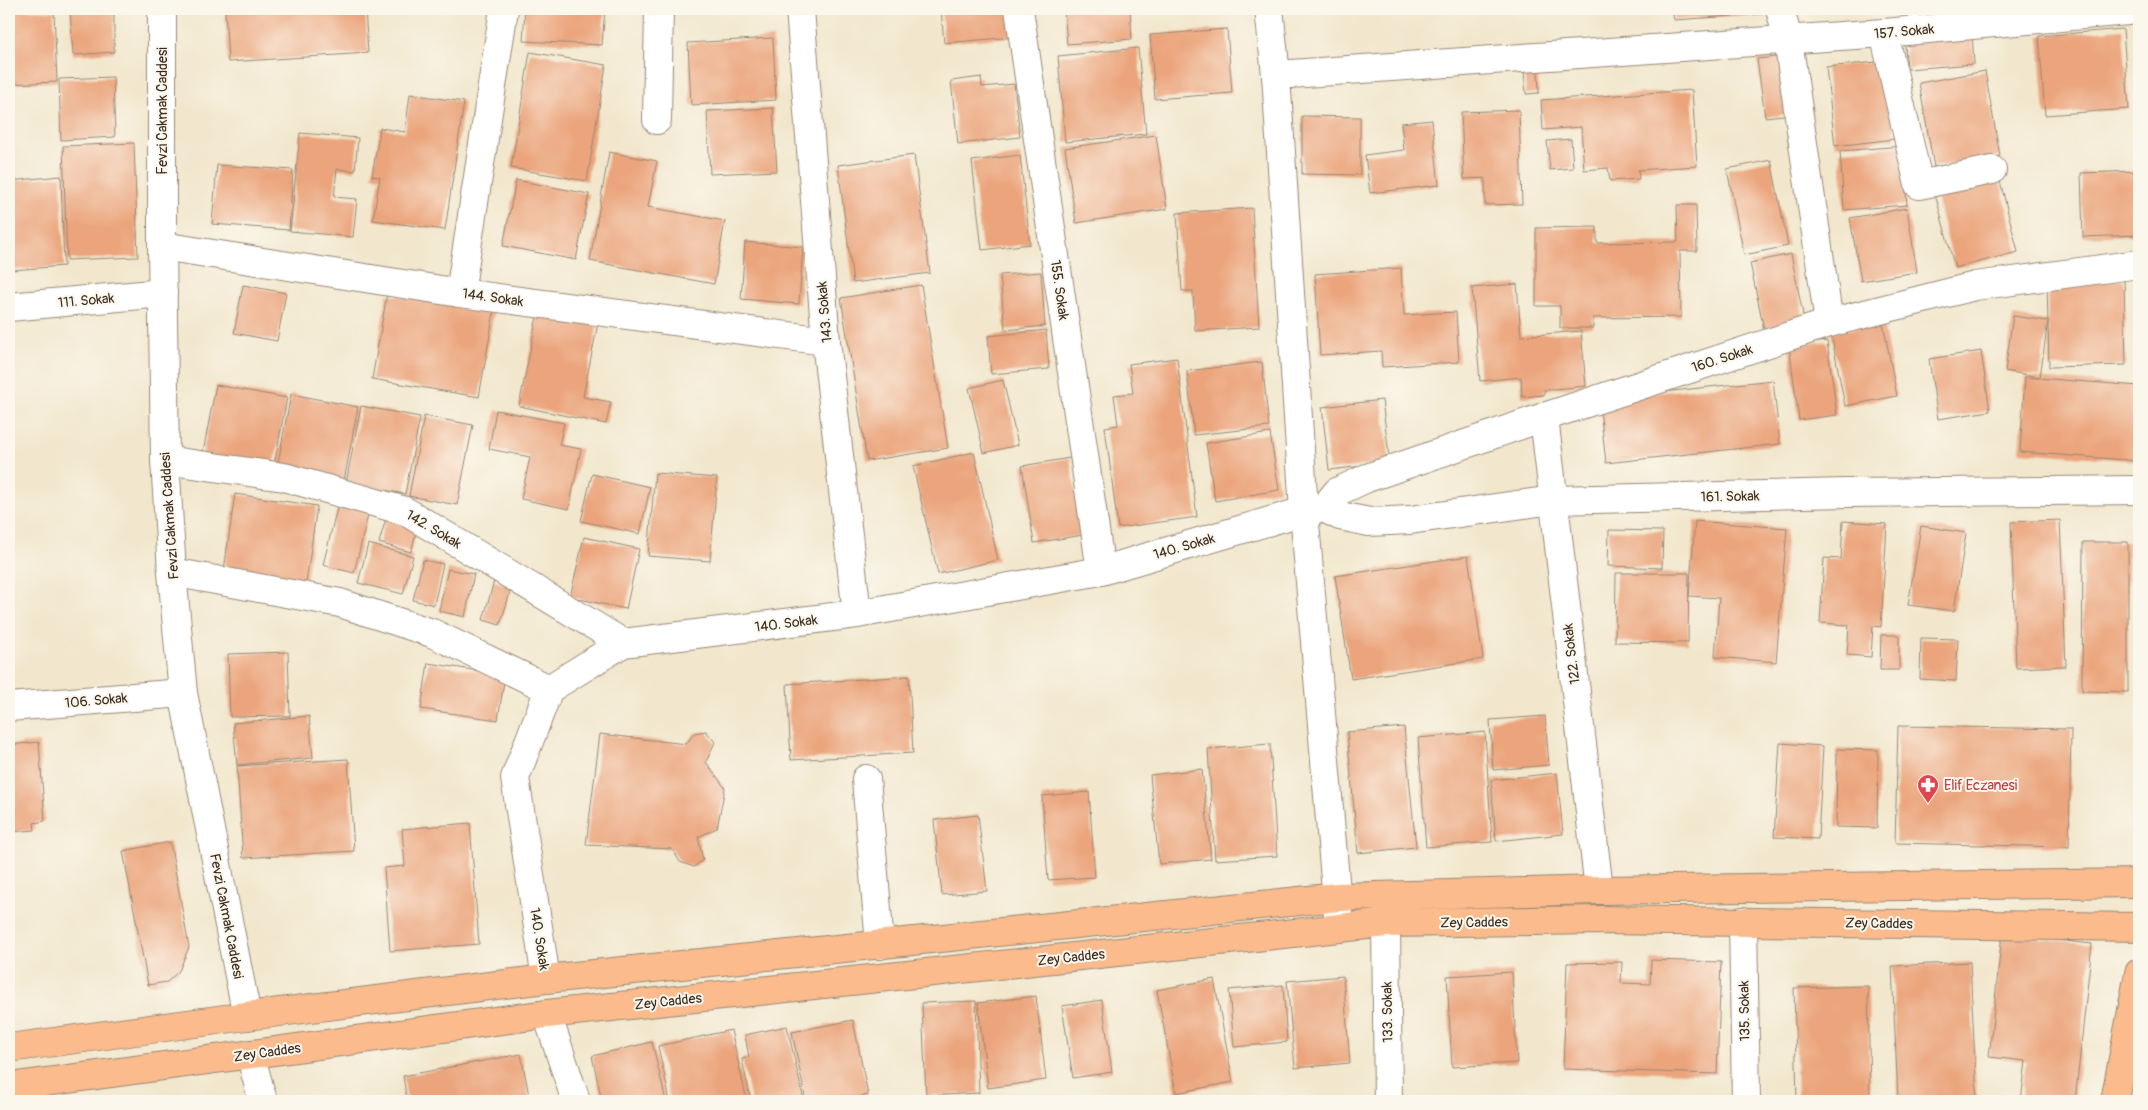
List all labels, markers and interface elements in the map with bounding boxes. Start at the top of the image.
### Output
street label: 157. Sokak [1873,20,1935,43]
street label: Fevzi Cakmak Caddesi [154,47,171,175]
street label: 155. Sokak [1047,259,1072,321]
street label: 143. Sokak [813,280,836,343]
street label: 144. Sokak [461,285,525,310]
street label: 111. Sokak [57,290,115,311]
street label: 160. Sokak [1689,341,1755,376]
street label: Fevzi Cakmak Caddesi [157,451,182,580]
street label: 161. Sokak [1700,487,1760,506]
street label: 142. Sokak [403,506,465,553]
street label: 140. Sokak [1151,530,1217,563]
street label: 140. Sokak [754,611,819,636]
street label: 122. Sokak [1559,622,1584,685]
street label: 106. Sokak [64,689,128,712]
pharmacy icon: Elif Eczanesi [1916,773,1940,804]
place label: Elif Eczanesi [1944,777,2018,794]
street label: Fevzi Cakmak Caddesi [206,852,247,981]
street label: 140. Sokak [526,907,553,972]
street label: Zey Caddes [1440,913,1509,932]
street label: Zey Caddes [1845,914,1914,933]
street label: Zey Caddes [1037,945,1106,969]
street label: 135. Sokak [1735,980,1754,1042]
street label: 133. Sokak [1378,981,1397,1043]
street label: Zey Caddes [634,989,703,1013]
street label: Zey Caddes [232,1039,302,1066]

